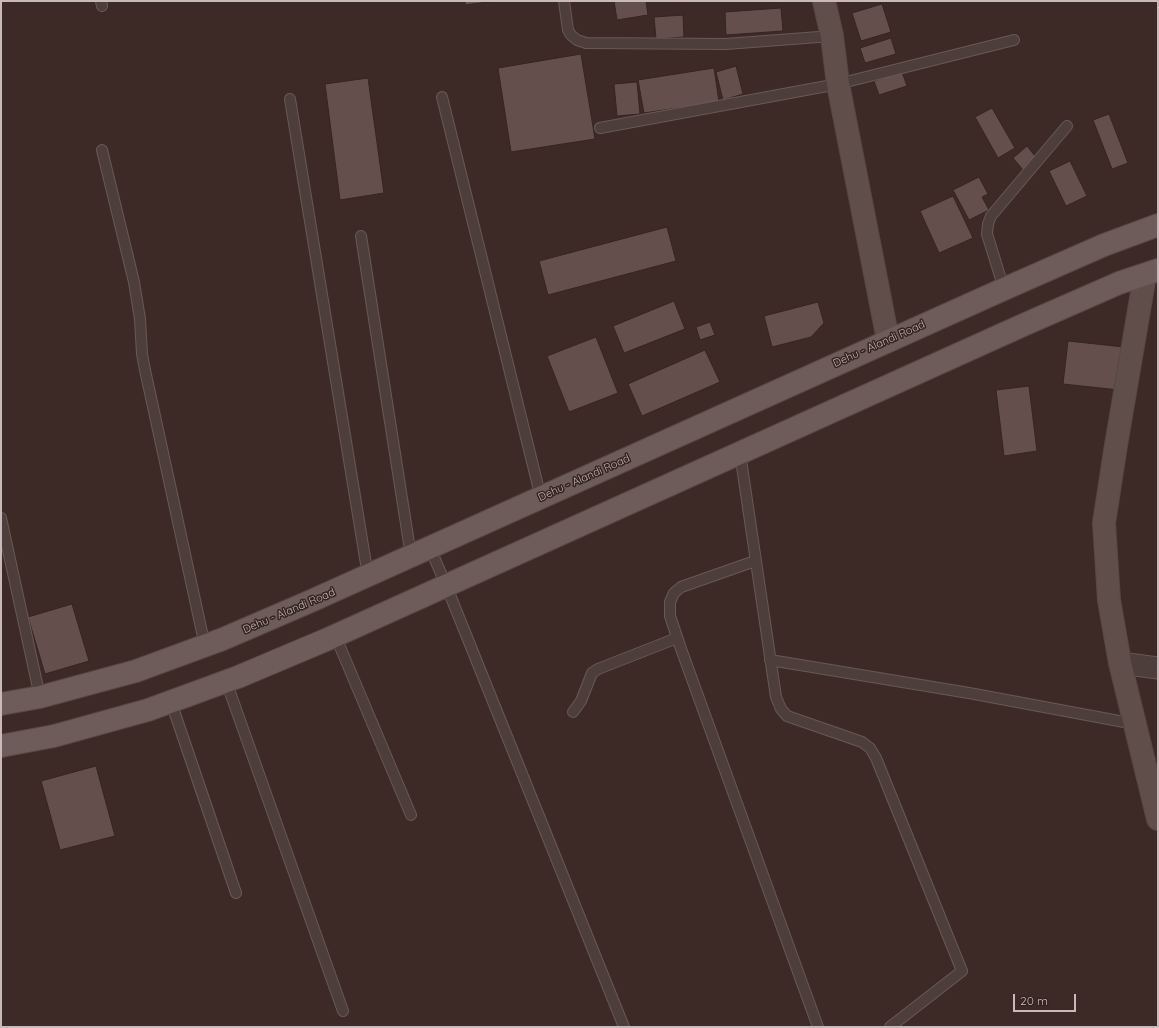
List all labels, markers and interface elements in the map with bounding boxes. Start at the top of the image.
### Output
street label: Dehu - Alandi Road [831,318,927,370]
street label: Dehu - Alandi Road [536,452,632,504]
street label: Dehu - Alandi Road [241,586,337,636]
scale bar [1015,986,1078,1012]
text: 20 m [1020,993,1048,1008]

